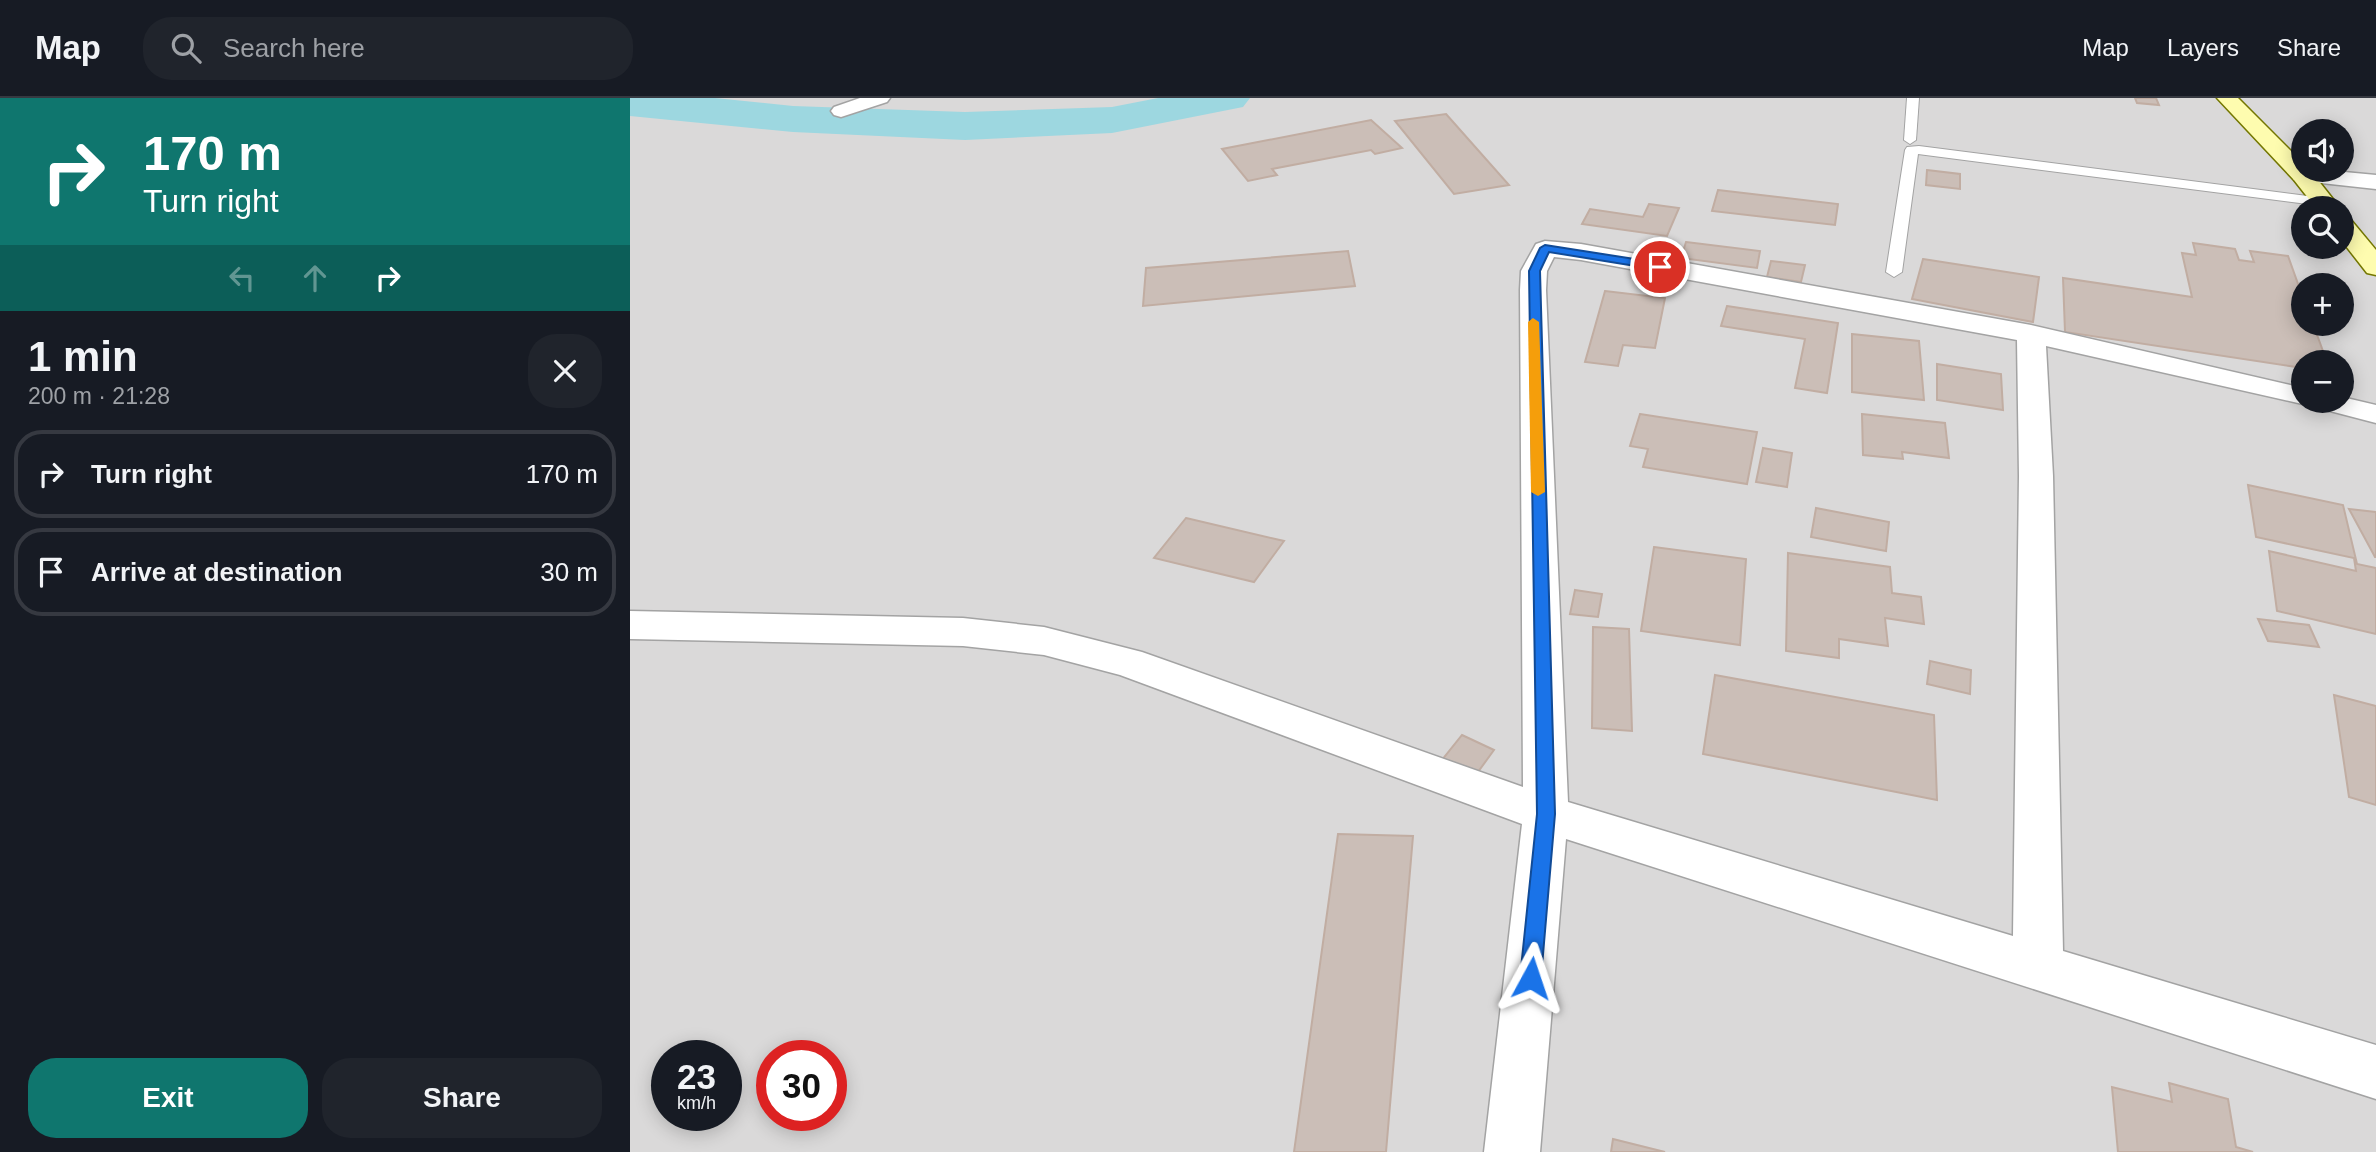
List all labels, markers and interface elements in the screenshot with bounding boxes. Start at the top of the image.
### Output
search box [143,17,633,80]
text: Map [35,29,101,66]
icon: search [167,29,205,67]
text: Search here [223,33,365,63]
text: Map [2082,34,2129,61]
text: Layers [2167,34,2239,61]
text: Share [2277,34,2341,61]
map controls [2291,119,2354,413]
button: sound [2291,119,2354,182]
icon: right [28,126,119,217]
text: 170 m [143,126,282,180]
text: Turn right [143,183,279,219]
button: search [2291,196,2354,259]
pin [1630,237,1690,297]
icon: arrive [1641,248,1679,286]
icon: left [223,259,261,297]
icon: ahead [296,259,334,297]
icon: right [369,259,407,297]
button: + [2291,273,2354,336]
text: 1 min [28,333,138,380]
button: close [528,334,602,408]
button: − [2291,350,2354,413]
text: 200 m · 21:28 [28,383,170,409]
icon: right [32,455,70,493]
text: Turn right [91,459,212,489]
text: 170 m [526,459,598,489]
icon: arrive [32,553,70,591]
text: Arrive at destination [91,557,342,587]
text: 30 m [540,557,598,587]
position arrow [1494,941,1568,1015]
speed limit sign: 30 [756,1040,847,1131]
text: 23 [677,1057,716,1096]
button: Exit [28,1058,308,1138]
button: Share [322,1058,602,1138]
text: km/h [677,1093,716,1113]

